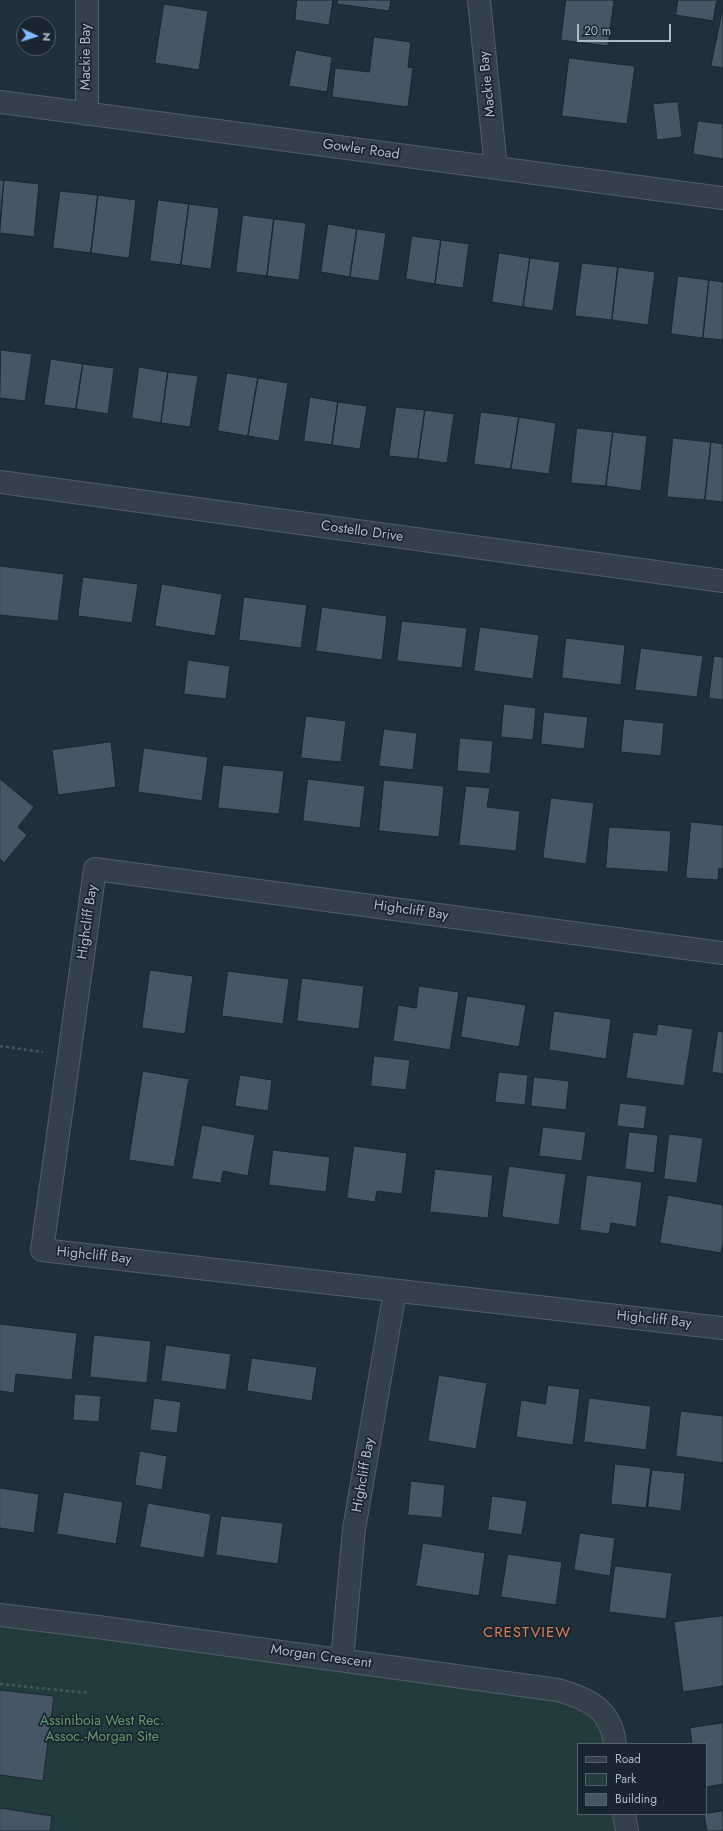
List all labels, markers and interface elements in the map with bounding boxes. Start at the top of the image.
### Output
north arrow [16,16,56,56]
scale bar [579,16,673,42]
text: 20 m [584,22,611,40]
street label: Mackie Bay [79,24,95,90]
text: N [39,32,55,42]
street label: Mackie Bay [476,50,500,118]
street label: Gowler Road [321,136,401,164]
street label: Costello Drive [320,518,404,546]
street label: Highcliff Bay [74,884,102,960]
street label: Highcliff Bay [373,897,449,925]
street label: Highcliff Bay [56,1244,132,1268]
street label: Highcliff Bay [616,1308,692,1332]
street label: Highcliff Bay [349,1436,379,1514]
district label: CRESTVIEW [483,1624,571,1642]
street label: Morgan Crescent [270,1642,372,1672]
park label: Assiniboia West Rec. Assoc.-Morgan Site [40,1714,164,1746]
legend [577,1743,707,1815]
text: Road [615,1750,641,1768]
text: Park [615,1770,636,1788]
text: Building [615,1790,657,1808]

